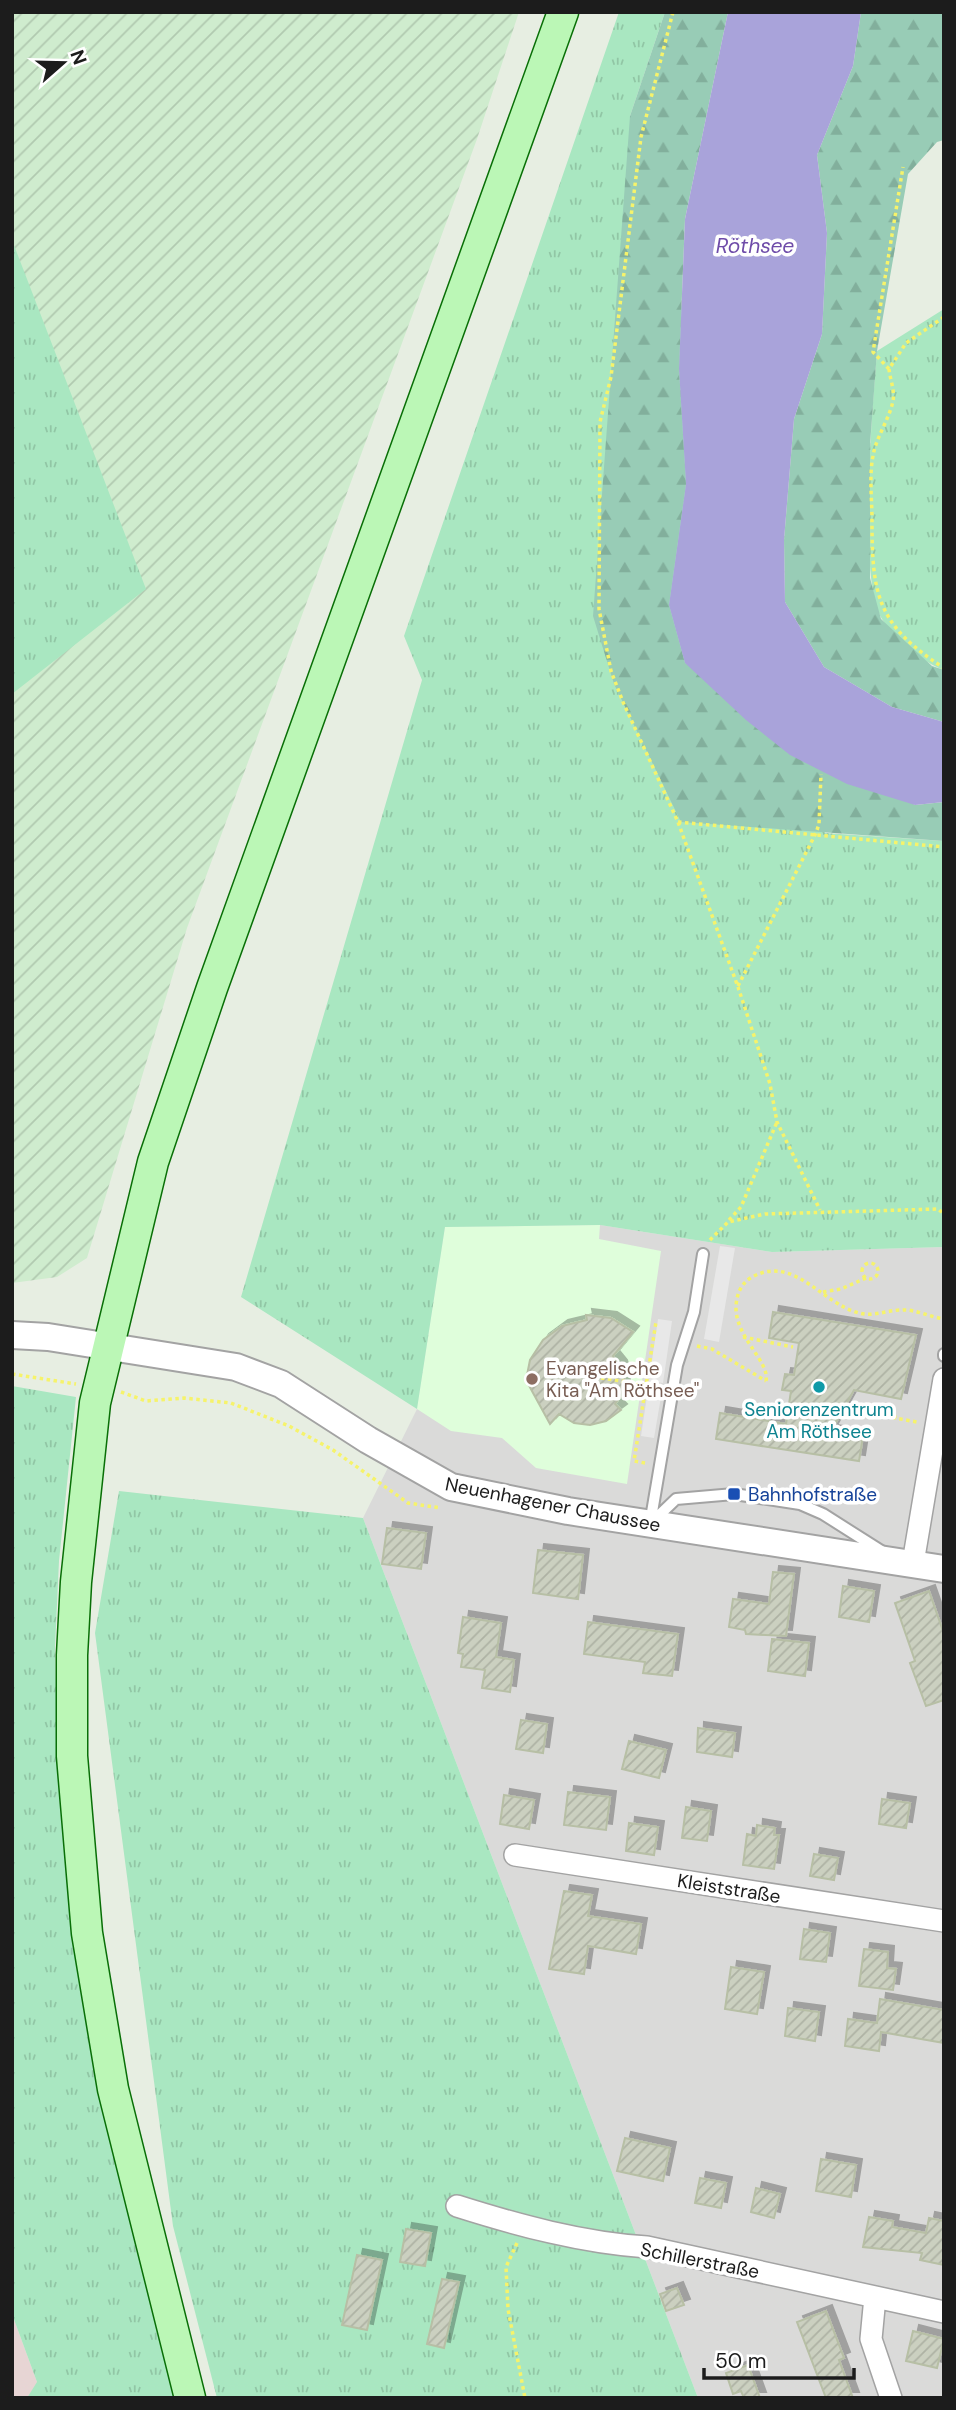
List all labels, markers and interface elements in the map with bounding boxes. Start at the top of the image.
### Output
north arrow [28,28,98,98]
text: N [64,47,93,68]
water label: Röthsee [716,232,794,260]
place label: Evangelische Kita "Am Röthsee" [546,1356,699,1403]
marker: Evangelische Kita "Am Röthsee" [524,1371,540,1387]
marker: Seniorenzentrum Am Röthsee [811,1379,827,1395]
place label: Seniorenzentrum Am Röthsee [744,1397,894,1444]
street label: Neuenhagener Chaussee [443,1471,663,1538]
place label: Bahnhofstraße [748,1482,877,1507]
marker: Bahnhofstraße [726,1486,742,1502]
street label: Kleiststraße [675,1868,782,1909]
street label: Schillerstraße [638,2237,762,2284]
scale bar [704,2336,855,2380]
text: 50 m [715,2347,766,2375]

